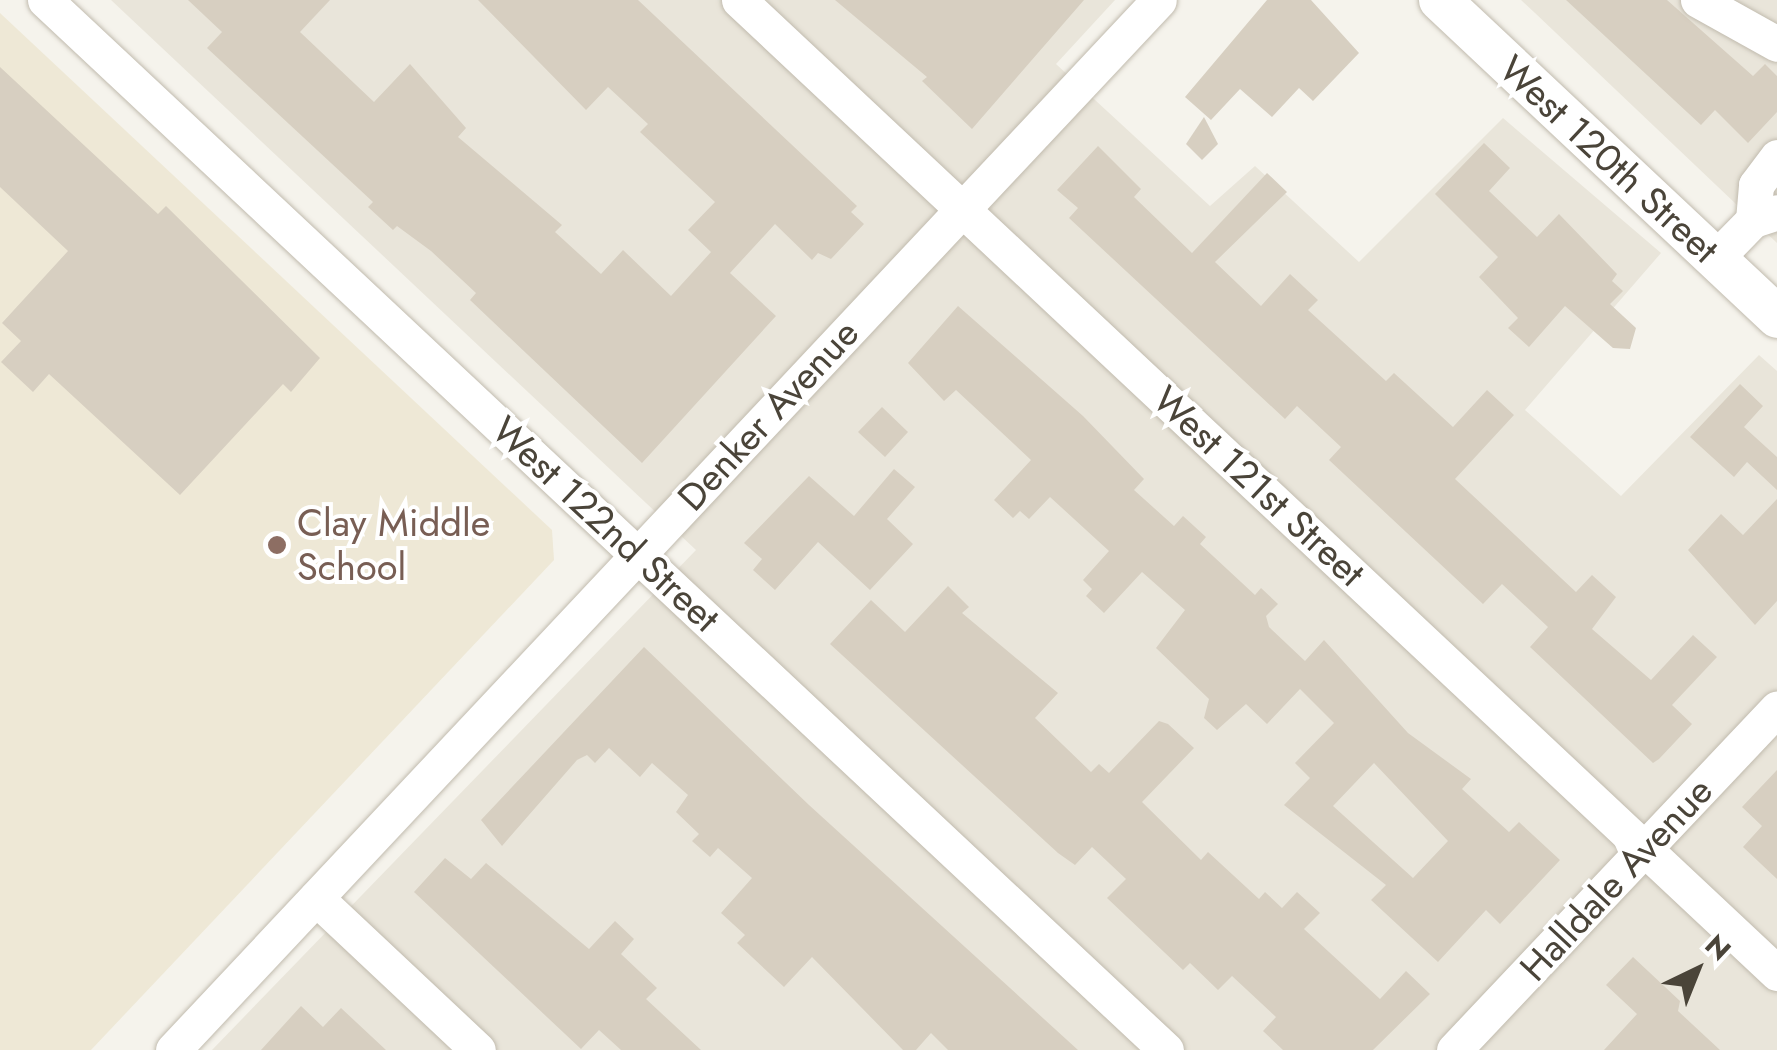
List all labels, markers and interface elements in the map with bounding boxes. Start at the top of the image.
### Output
street label: West 120th Street [1490,46,1728,272]
street label: Denker Avenue [668,310,868,520]
street label: West 121st Street [1144,376,1374,596]
street label: West 122nd Street [483,407,729,641]
place label: Clay Middle School [297,500,490,590]
marker: Clay Middle School [266,534,288,556]
street label: Halldale Avenue [1510,768,1722,990]
north arrow [1647,920,1747,1020]
text: N [1696,925,1740,970]

